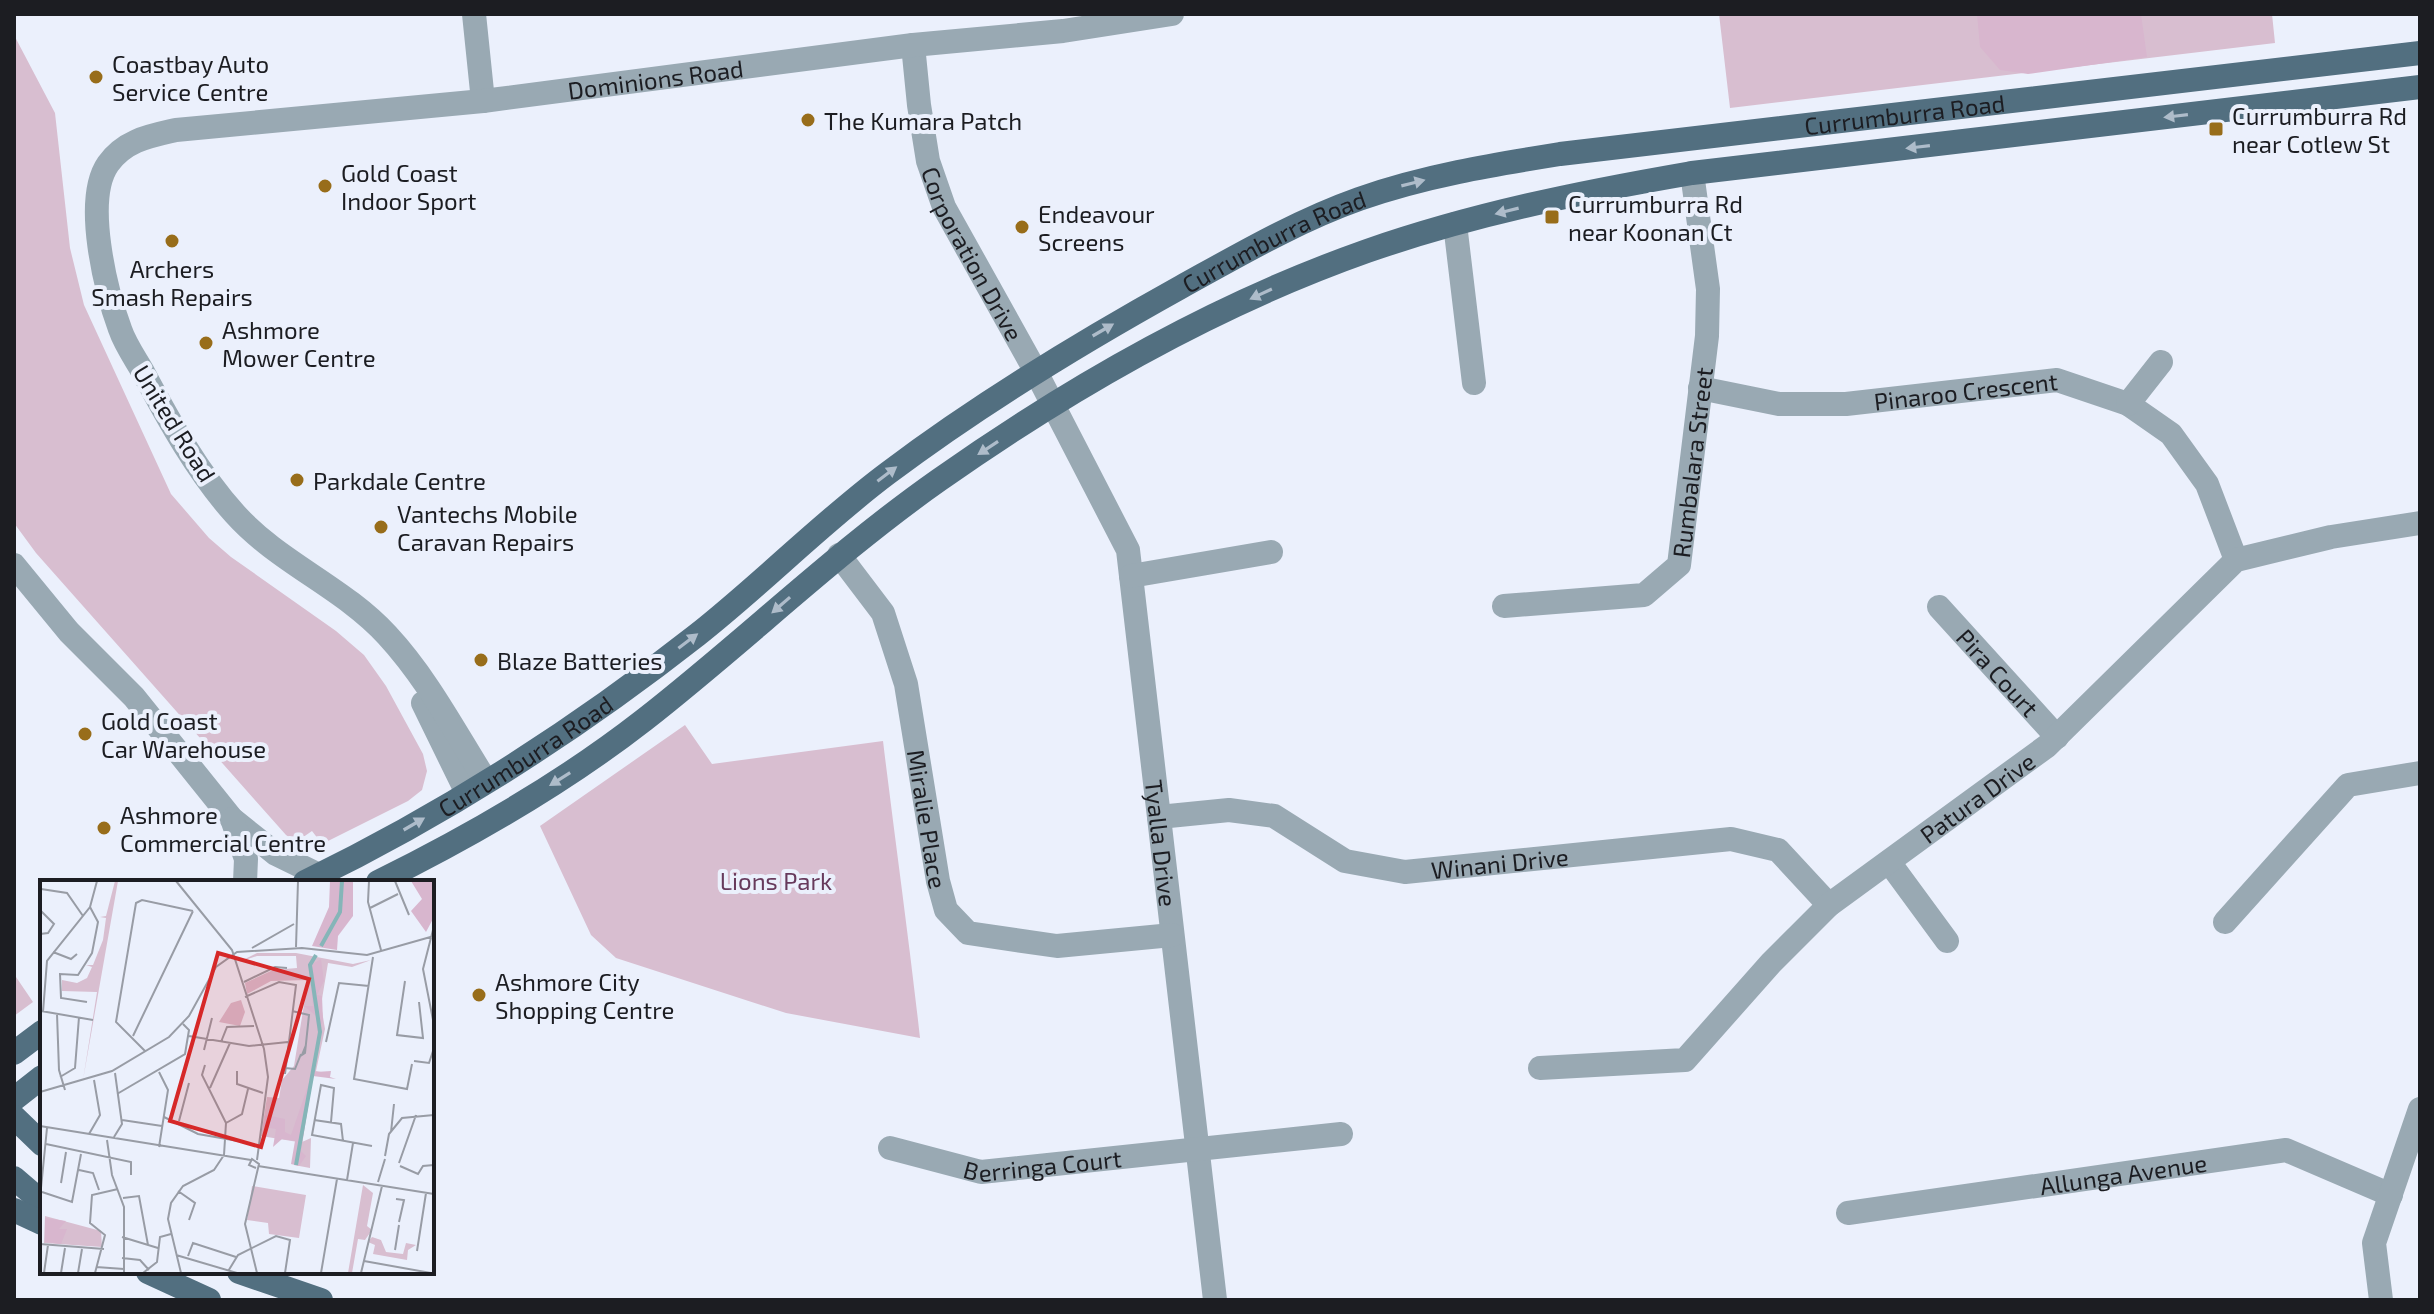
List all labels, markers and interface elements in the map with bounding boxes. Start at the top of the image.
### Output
place label: Coastbay Auto Service Centre [112,49,269,106]
street label: Dominions Road [566,53,745,104]
marker: Coastbay Auto Service Centre [87,68,105,86]
street label: Currumburra Road [1803,87,2006,140]
place label: Currumburra Rd near Cotlew St [2232,101,2407,158]
place label: The Kumara Patch [824,106,1022,135]
one-way arrow [2163,110,2188,123]
marker: The Kumara Patch [799,111,817,129]
marker: Currumburra Rd near Cotlew St [2207,120,2225,138]
one-way arrow [1905,141,1930,154]
place label: Gold Coast Indoor Sport [341,158,477,215]
street label: Corporation Drive [917,163,1030,345]
one-way arrow [1401,176,1426,188]
marker: Gold Coast Indoor Sport [316,177,334,195]
street label: Currumburra Road [1177,183,1370,298]
place label: Currumburra Rd near Koonan Ct [1568,189,1743,246]
place label: Endeavour Screens [1038,199,1155,256]
one-way arrow [1494,205,1519,217]
marker: Currumburra Rd near Koonan Ct [1543,208,1561,226]
marker: Endeavour Screens [1013,218,1031,236]
marker: Archers Smash Repairs [163,232,181,250]
place label: Archers Smash Repairs [91,254,253,311]
one-way arrow [1249,287,1273,301]
place label: Ashmore Mower Centre [222,315,376,372]
one-way arrow [1092,323,1115,337]
marker: Ashmore Mower Centre [197,334,215,352]
street label: United Road [128,359,222,487]
street label: Rumbalara Street [1666,365,1718,559]
street label: Pinaroo Crescent [1872,366,2059,415]
one-way arrow [977,440,999,454]
place label: Parkdale Centre [313,466,486,495]
one-way arrow [876,466,898,482]
marker: Parkdale Centre [288,471,306,489]
place label: Vantechs Mobile Caravan Repairs [397,499,578,556]
marker: Vantechs Mobile Caravan Repairs [372,518,390,536]
one-way arrow [772,596,791,614]
street label: Pira Court [1951,622,2045,722]
one-way arrow [678,634,698,650]
place label: Blaze Batteries [497,646,663,675]
marker: Blaze Batteries [472,651,490,669]
street label: Currumburra Road [433,689,618,822]
place label: Gold Coast Car Warehouse [101,706,266,763]
marker: Gold Coast Car Warehouse [76,725,94,743]
street label: Patura Drive [1914,746,2040,849]
street label: Miralie Place [902,747,954,892]
one-way arrow [549,771,571,785]
street label: Tyalla Drive [1140,778,1184,908]
place label: Ashmore Commercial Centre [120,800,326,857]
one-way arrow [403,817,425,831]
marker: Ashmore Commercial Centre [95,819,113,837]
street label: Winani Drive [1430,841,1570,884]
park label: Lions Park [720,866,832,895]
inset map [40,880,434,1274]
place label: Ashmore City Shopping Centre [495,967,674,1024]
marker: Ashmore City Shopping Centre [470,986,488,1004]
street label: Berringa Court [960,1143,1123,1187]
street label: Allunga Avenue [2038,1147,2209,1200]

